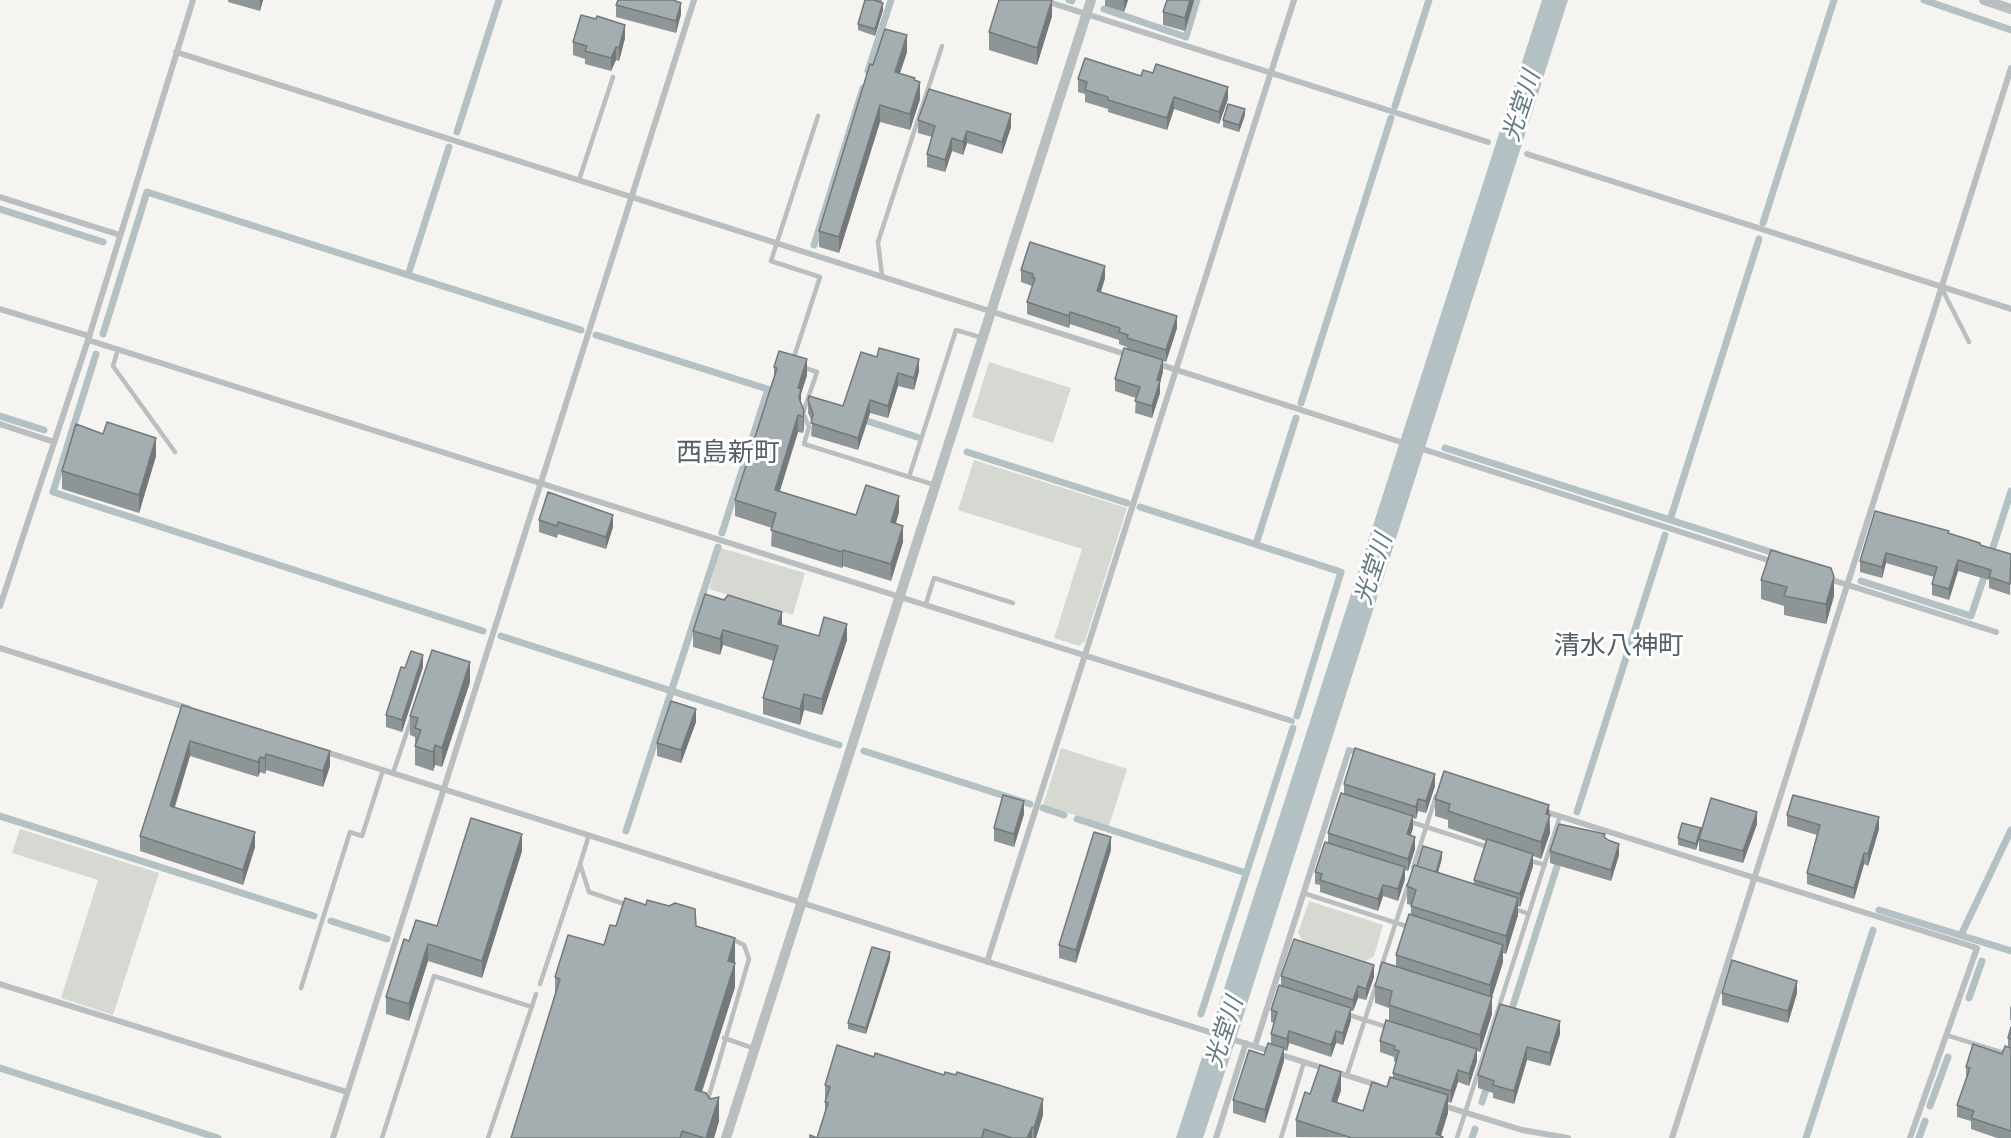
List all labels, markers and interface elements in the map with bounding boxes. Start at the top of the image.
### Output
water label: 光堂川 [1496,67,1546,145]
district label: 西島新町 [676,436,780,468]
water label: 光堂川 [1348,530,1398,608]
district label: 清水八神町 [1554,629,1684,661]
water label: 光堂川 [1199,993,1249,1071]

